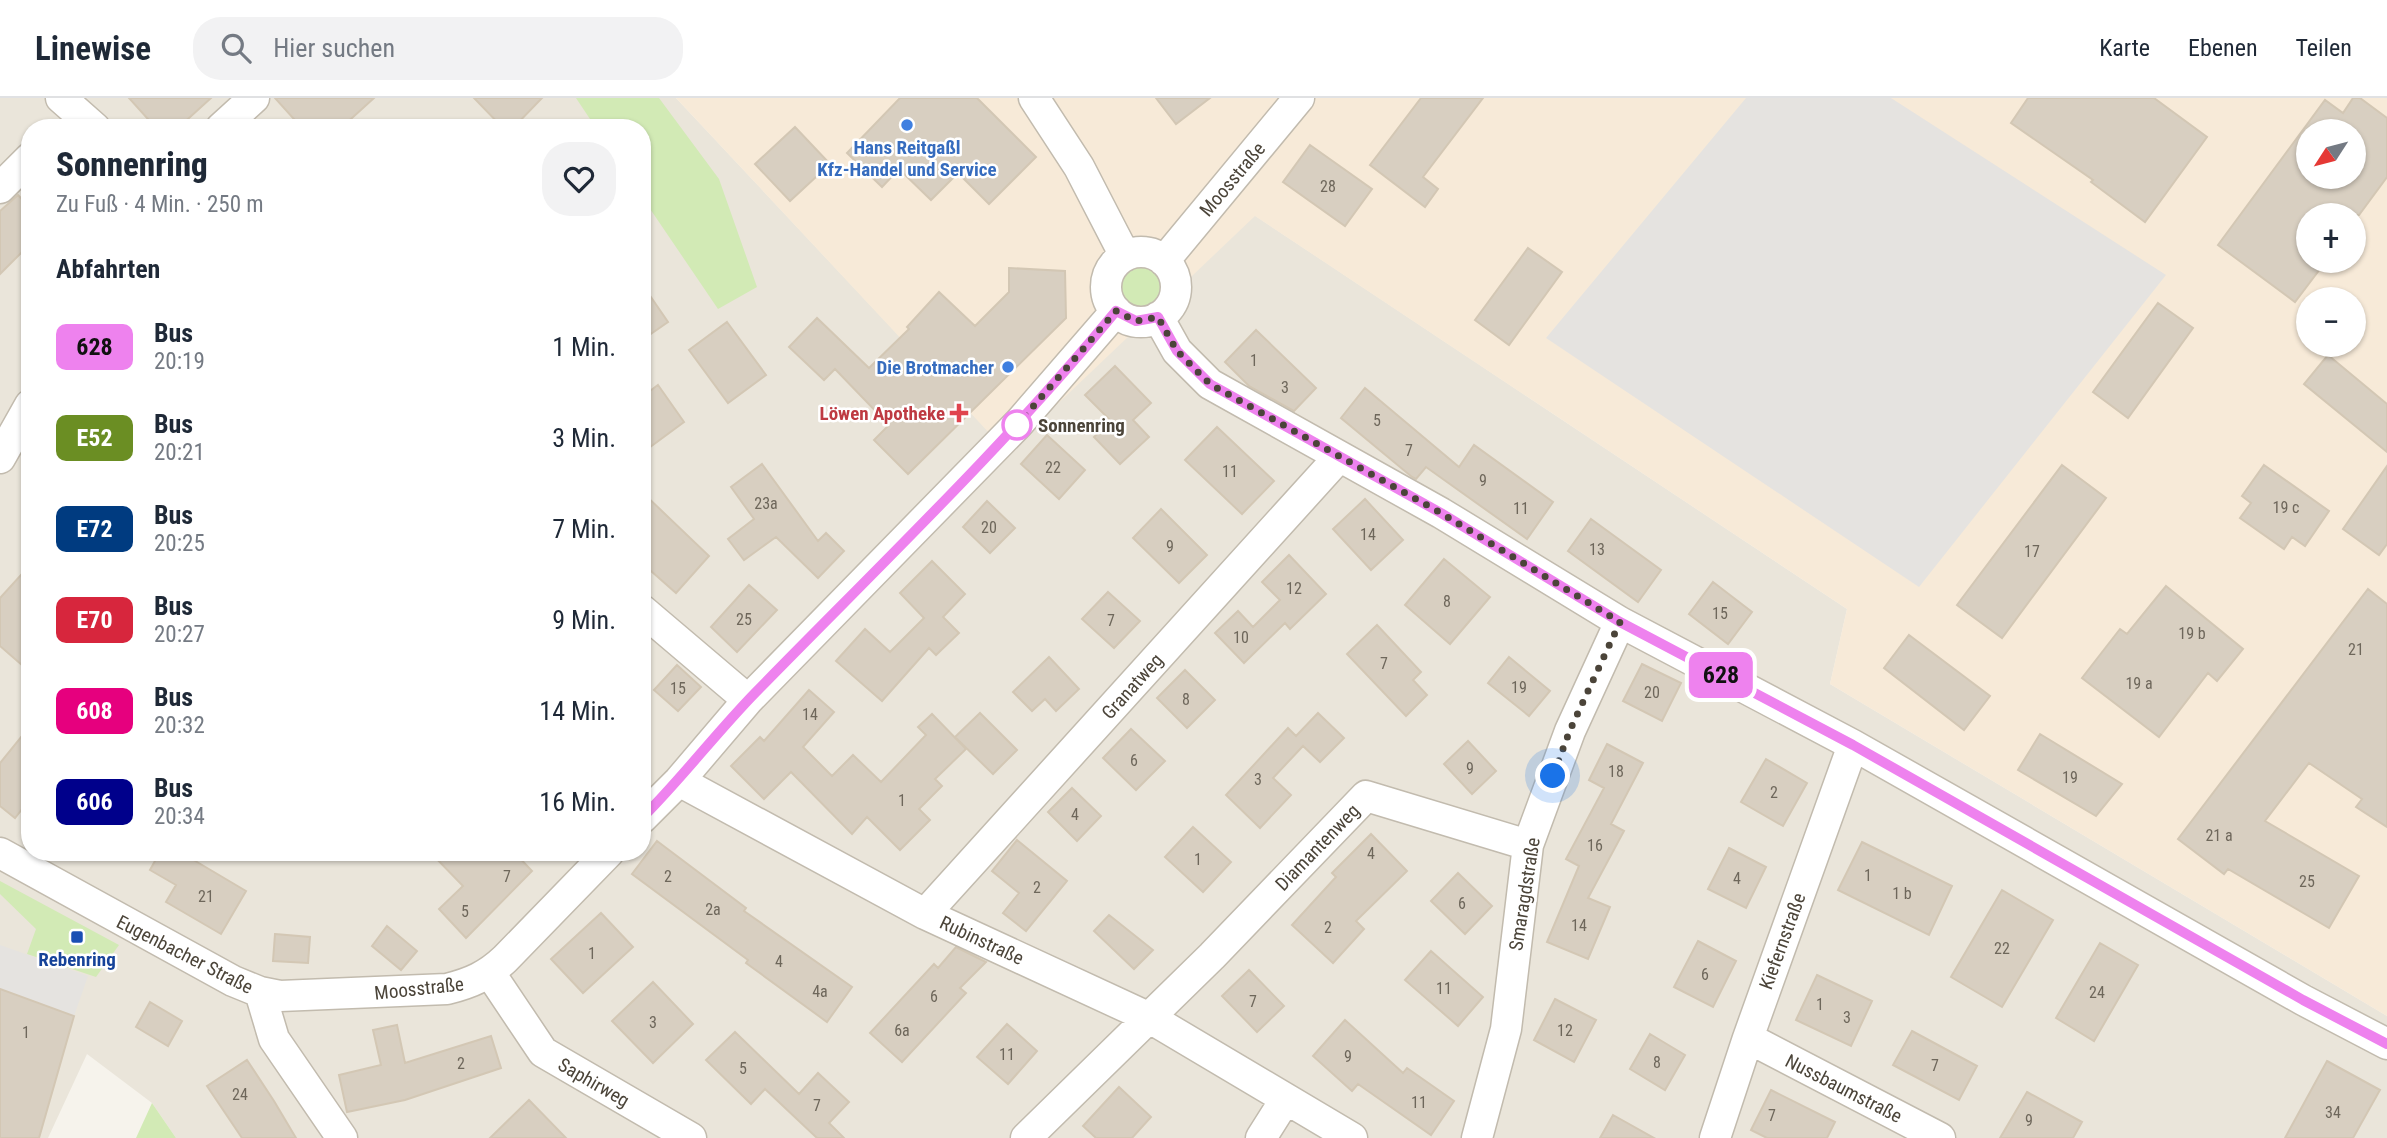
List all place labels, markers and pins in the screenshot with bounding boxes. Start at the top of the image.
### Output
marker: Hans Reitgaßl Kfz-Handel und Service [899,117,915,133]
place label: Hans Reitgaßl Kfz-Handel und Service [817,136,997,181]
place label: Die Brotmacher [877,356,994,379]
marker: Die Brotmacher [1000,359,1016,375]
place label: Löwen Apotheke [820,402,945,425]
marker: Löwen Apotheke [951,405,967,421]
marker: Sonnenring [1002,410,1032,440]
place label: Sonnenring [1038,414,1125,437]
marker: Rebenring [69,929,85,945]
place label: Rebenring [38,948,116,971]

